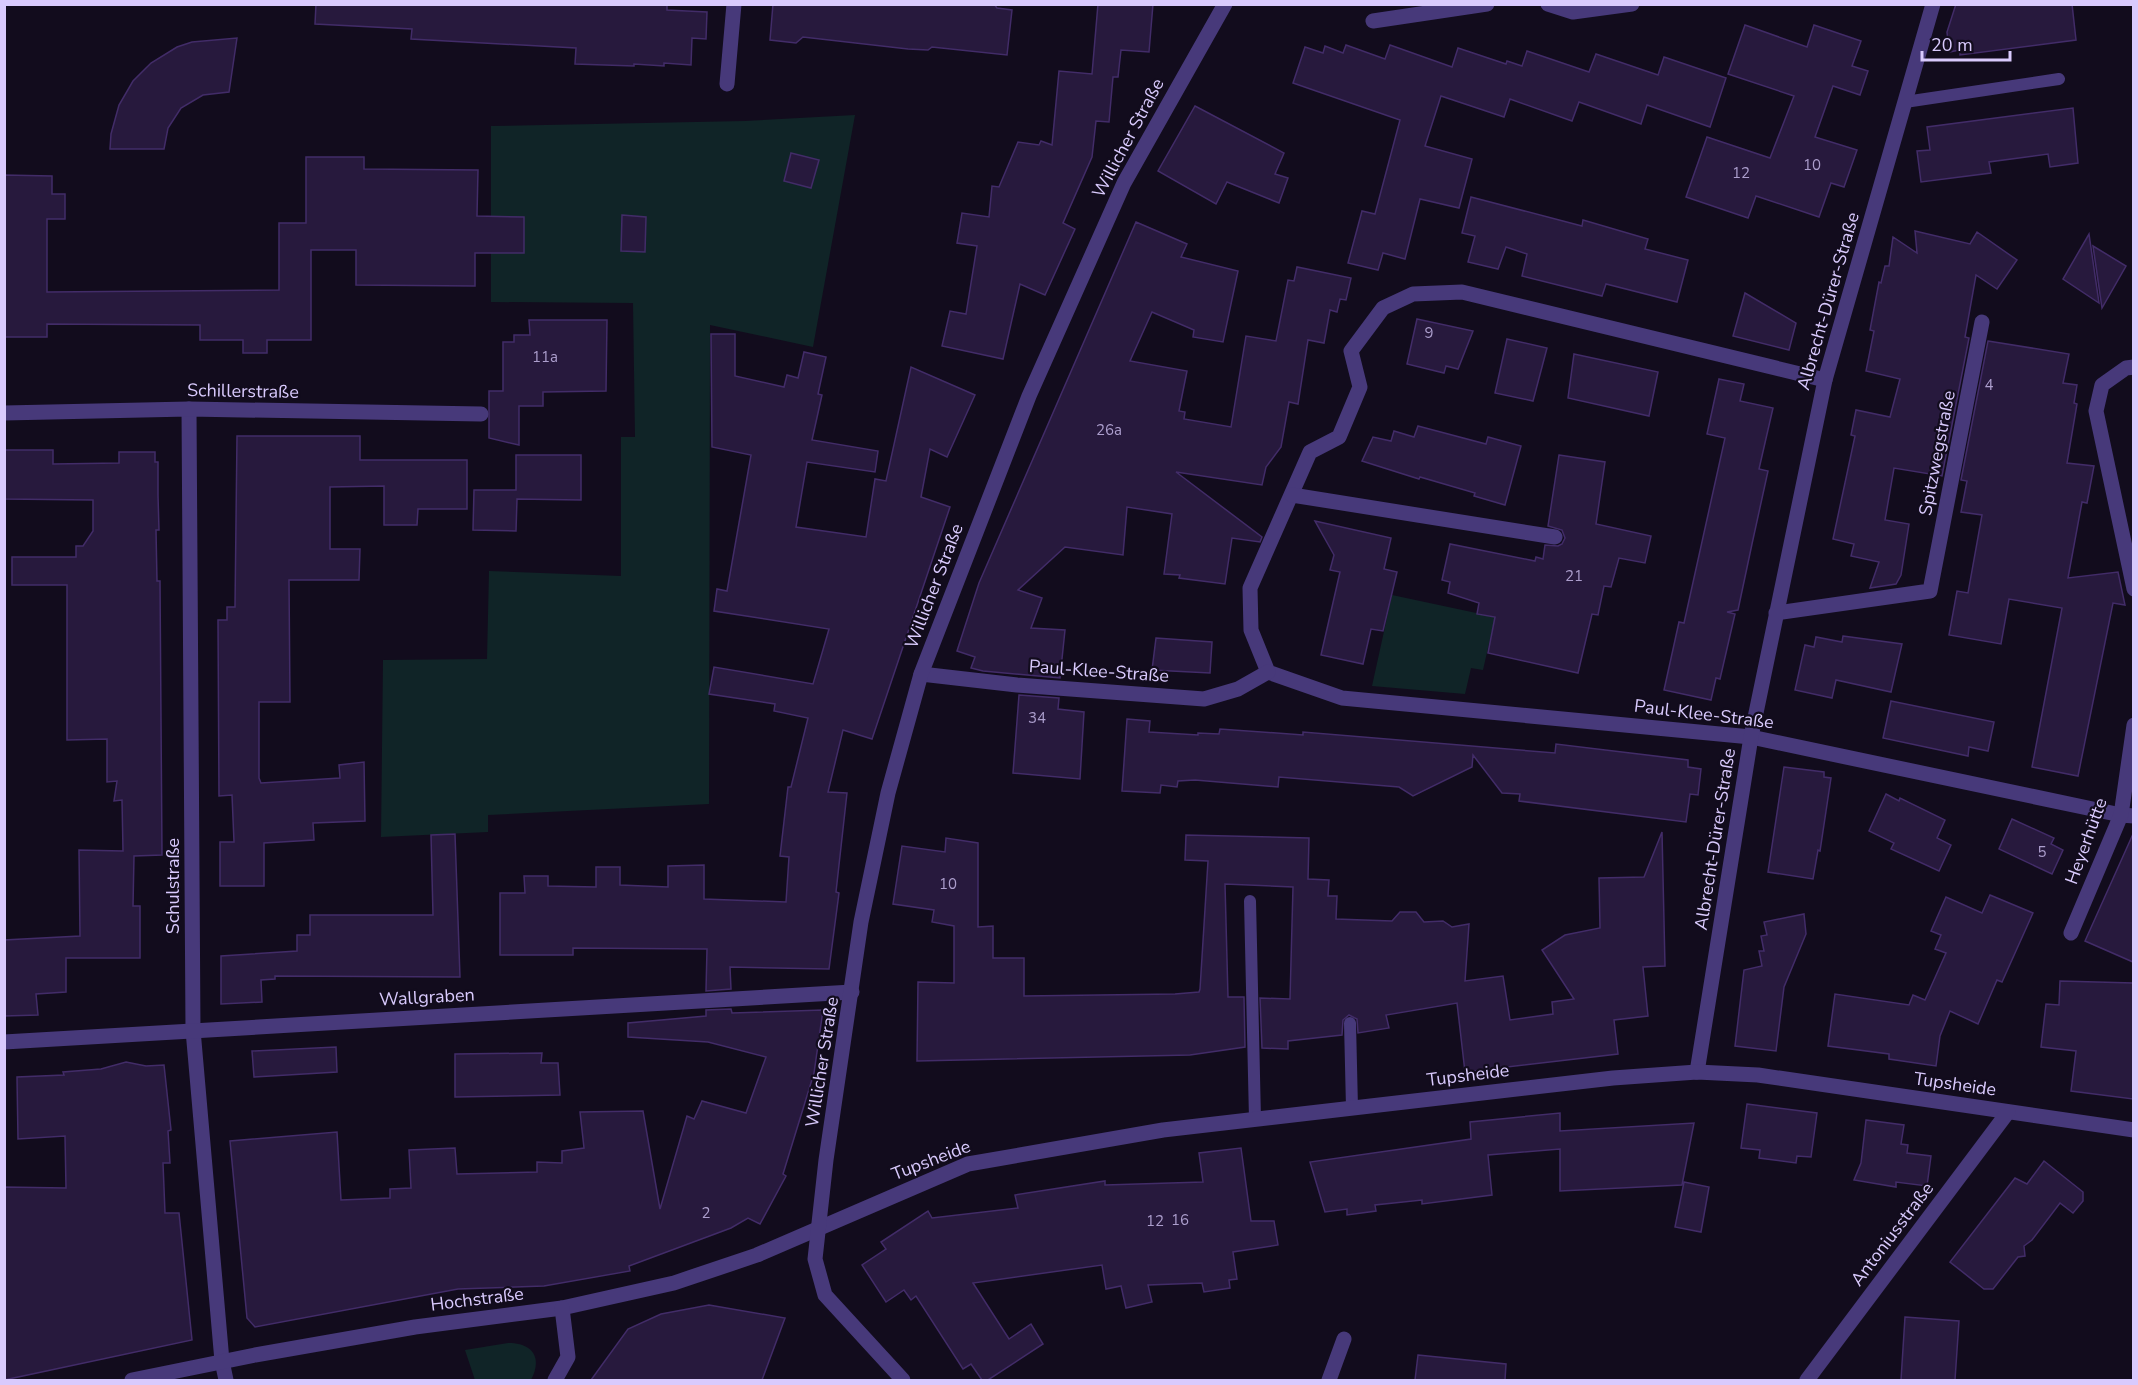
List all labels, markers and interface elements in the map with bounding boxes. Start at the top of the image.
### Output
scale bar [1922,24,2010,62]
text: 20 m [1931,33,1973,57]
street label: Willicher Straße [1086,74,1170,202]
house number: 10 [1803,155,1821,175]
house number: 12 [1732,163,1750,183]
street label: Albrecht-Dürer-Straße [1791,209,1865,393]
house number: 9 [1424,323,1434,343]
house number: 11a [532,347,558,367]
house number: 4 [1984,375,1994,395]
street label: Schillerstraße [187,378,299,404]
street label: Spitzwegstraße [1913,388,1961,518]
house number: 26a [1096,420,1122,440]
street label: Willicher Straße [899,520,969,652]
house number: 21 [1565,566,1583,586]
street label: Paul-Klee-Straße [1028,654,1170,688]
street label: Paul-Klee-Straße [1633,694,1775,734]
house number: 34 [1028,708,1046,728]
street label: Albrecht-Dürer-Straße [1689,746,1741,932]
street label: Heyerhütte [2059,794,2113,888]
street label: Schulstraße [161,838,185,934]
house number: 5 [2037,842,2047,862]
house number: 10 [939,874,957,894]
street label: Wallgraben [379,983,475,1011]
street label: Willicher Straße [800,995,844,1129]
street label: Tupsheide [1425,1058,1511,1092]
street label: Tupsheide [1912,1066,1998,1102]
street label: Tupsheide [888,1134,974,1186]
street label: Antoniusstraße [1845,1177,1939,1291]
house number: 2 [701,1203,711,1223]
house number: 16 [1171,1210,1189,1230]
house number: 12 [1146,1211,1164,1231]
street label: Hochstraße [429,1281,525,1317]

